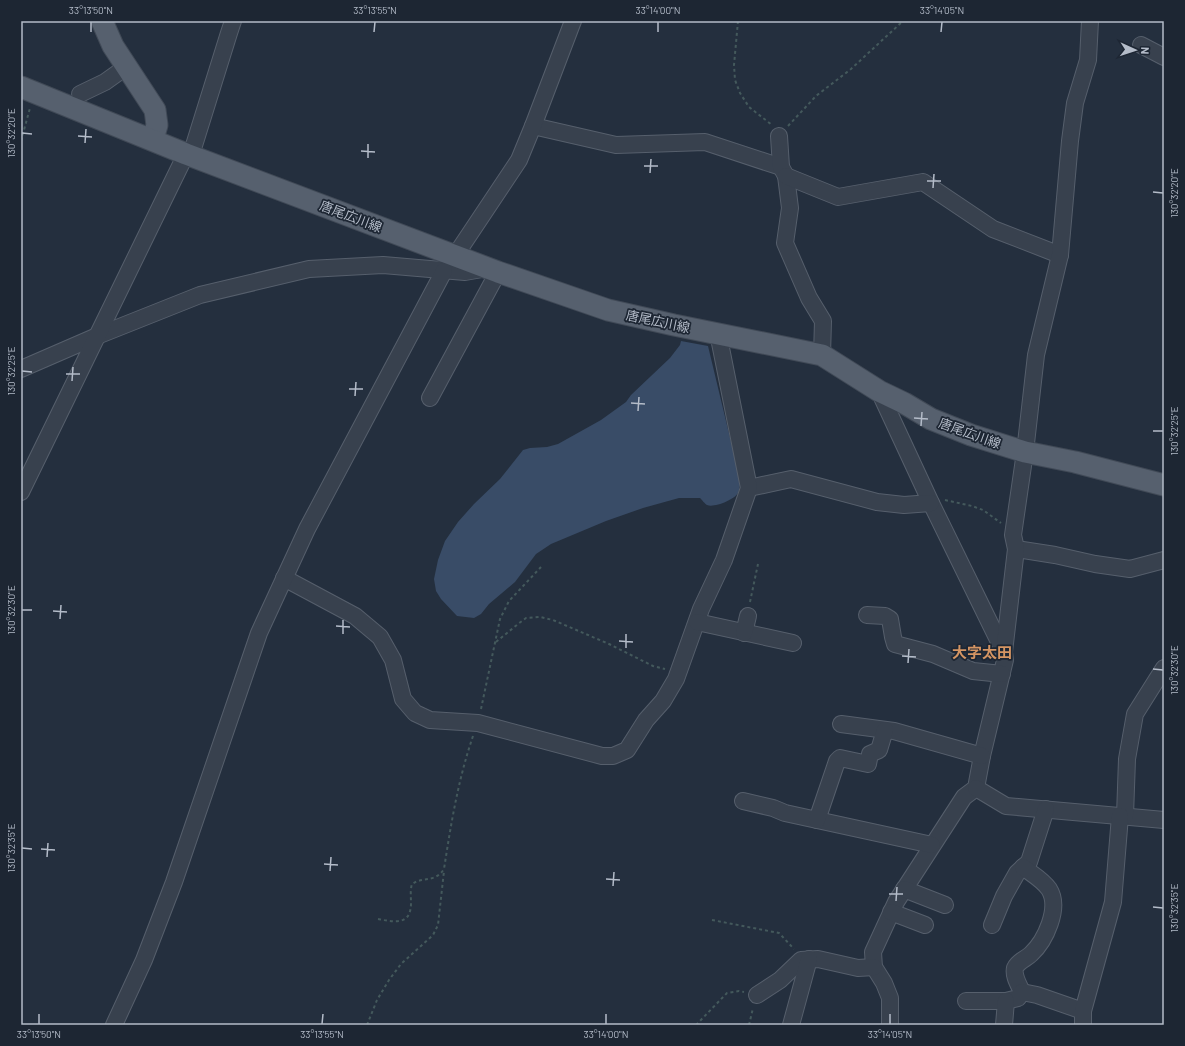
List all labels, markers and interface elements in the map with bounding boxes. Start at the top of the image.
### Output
text: 33°13'50"N [69,4,113,16]
text: 33°13'55"N [353,4,397,16]
text: 33°14'00"N [636,4,680,16]
text: 33°14'05"N [920,4,964,16]
north arrow [1115,30,1155,70]
text: N [1139,47,1152,55]
text: 130°32'20"E [5,108,17,158]
text: 130°32'20"E [1168,168,1180,218]
street label: 唐尾広川線 [318,197,384,235]
street label: 唐尾広川線 [625,306,691,336]
text: 130°32'25"E [5,346,17,396]
text: 130°32'25"E [1168,406,1180,456]
street label: 唐尾広川線 [937,414,1003,452]
text: 130°32'30"E [5,585,17,635]
district label: 大字太田 [952,643,1012,661]
text: 130°32'30"E [1168,645,1180,695]
text: 130°32'35"E [5,824,17,872]
text: 130°32'35"E [1168,884,1180,932]
text: 33°13'50"N [17,1028,61,1040]
text: 33°13'55"N [300,1028,344,1040]
text: 33°14'00"N [584,1028,628,1040]
text: 33°14'05"N [868,1028,912,1040]

